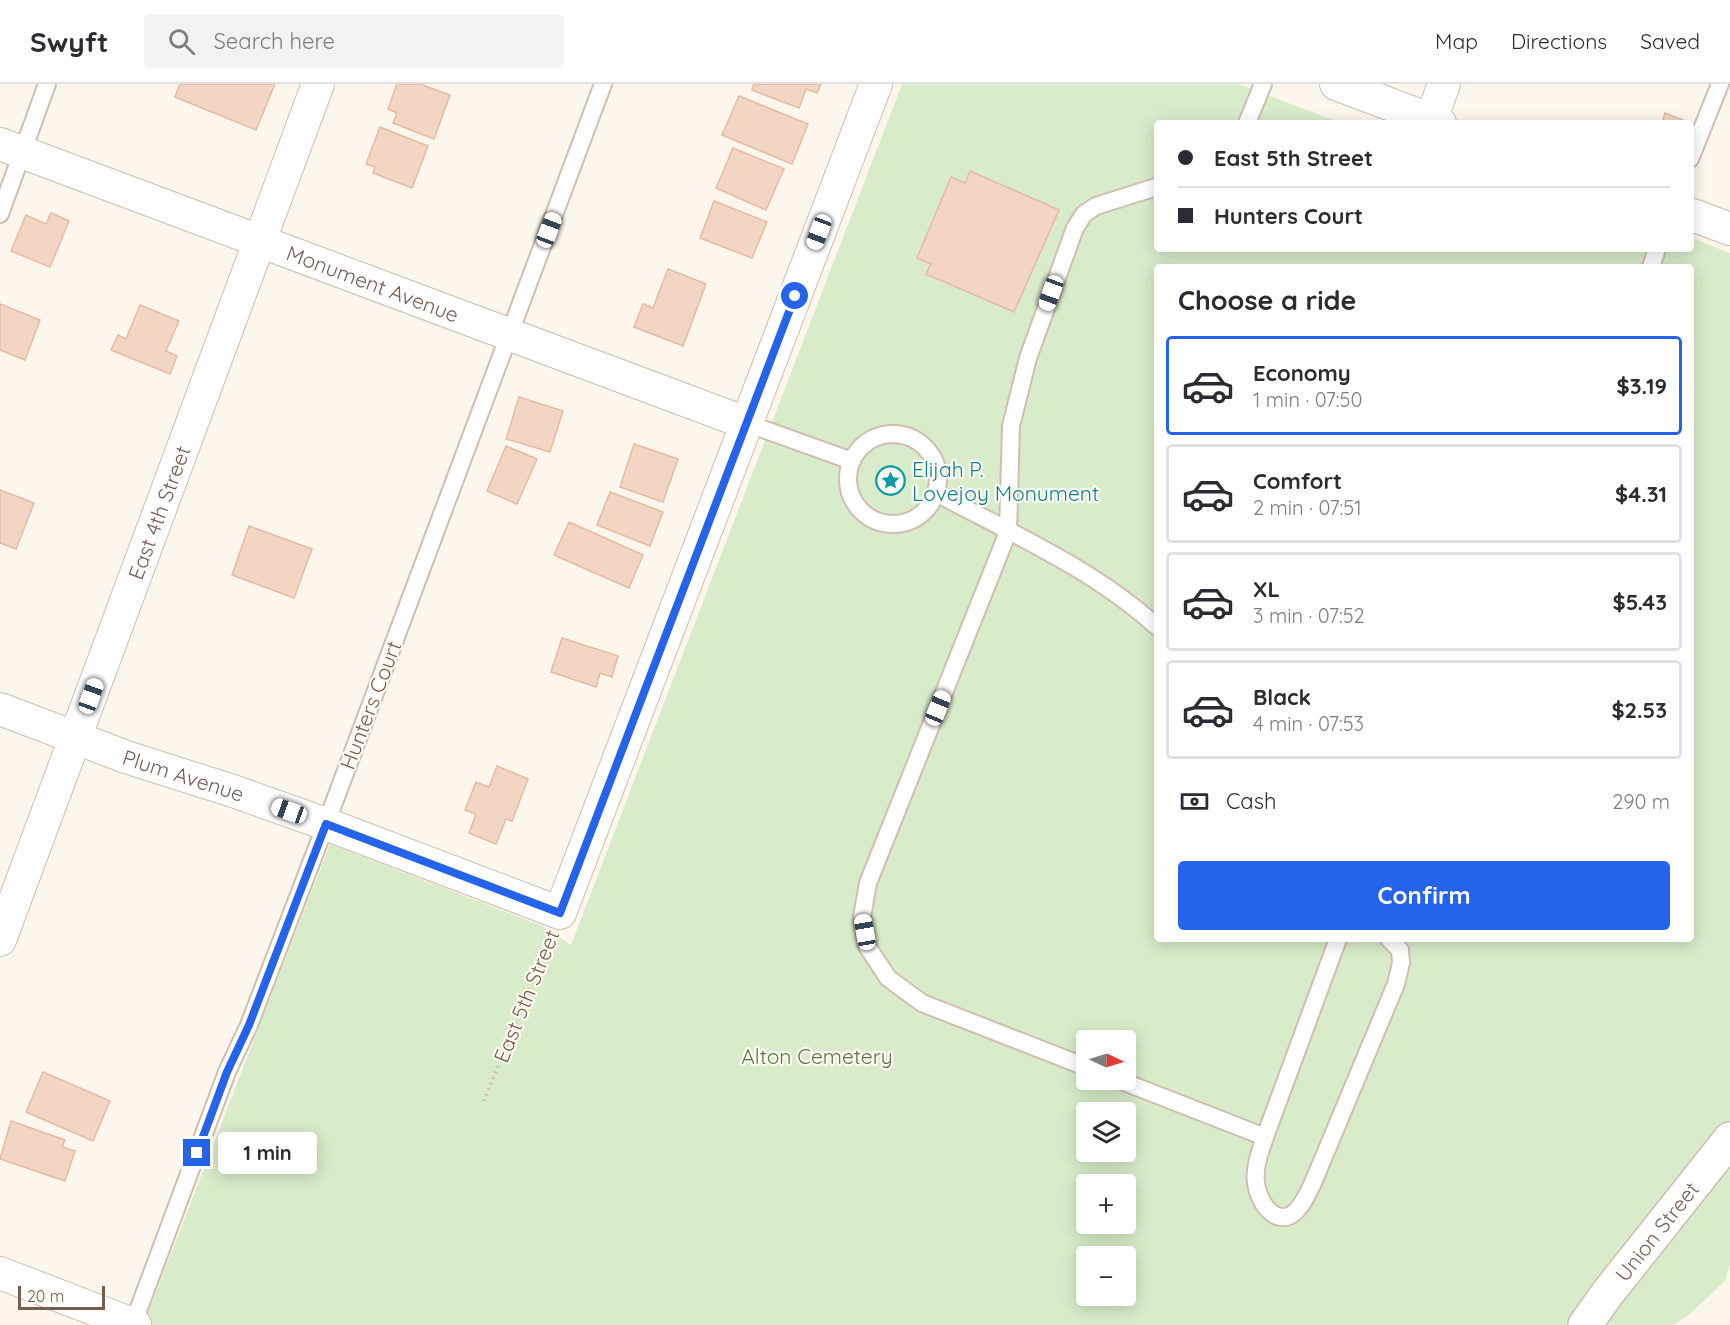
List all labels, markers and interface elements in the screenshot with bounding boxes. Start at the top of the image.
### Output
search box [144,14,564,68]
text: Swyft [30,24,108,59]
icon: search [165,25,198,58]
text: Search here [213,27,335,55]
text: Map [1435,28,1478,54]
text: Directions [1511,28,1607,54]
text: Saved [1640,28,1700,54]
text: East 5th Street [1214,144,1373,172]
text: Hunters Court [1214,202,1363,230]
car [534,210,564,250]
car [804,212,834,252]
street label: Monument Avenue [283,239,463,327]
car [1036,273,1066,313]
route start [781,282,808,309]
text: Choose a ride [1178,283,1356,317]
icon: car [1181,359,1235,413]
text: Economy [1253,359,1351,387]
text: $3.19 [1617,372,1667,400]
text: 1 min · 07:50 [1253,387,1362,412]
street label: East 4th Street [122,442,195,583]
place label: Elijah P. Lovejoy Monument [912,456,1099,506]
place icon: Elijah P. Lovejoy Monument [875,465,907,497]
icon: car [1181,467,1235,521]
text: Comfort [1253,467,1342,495]
text: $4.31 [1615,480,1667,508]
text: 2 min · 07:51 [1253,495,1362,520]
icon: car [1181,575,1235,629]
text: XL [1253,575,1280,603]
text: $5.43 [1613,588,1667,616]
text: 3 min · 07:52 [1253,603,1365,628]
street label: Hunters Court [334,637,406,773]
car [76,676,106,716]
icon: car [1181,683,1235,737]
text: Black [1253,683,1311,711]
car [923,688,953,728]
text: $2.53 [1611,696,1667,724]
text: 4 min · 07:53 [1253,711,1364,736]
street label: Plum Avenue [119,744,248,807]
icon: cash [1178,785,1211,818]
text: Cash [1226,787,1277,815]
text: 290 m [1612,789,1670,814]
car [269,796,309,826]
button: Confirm [1178,861,1670,930]
car [853,913,877,951]
street label: East 5th Street [488,926,564,1066]
north arrow [1076,1030,1136,1090]
map controls [1076,1030,1136,1306]
park label: Alton Cemetery [741,1043,893,1069]
button: layers [1076,1102,1136,1162]
callout: 1 min [218,1132,317,1174]
route end [183,1139,210,1166]
text: 1 min [243,1140,292,1165]
button: + [1076,1174,1136,1234]
street label: Union Street [1609,1176,1704,1286]
button: − [1076,1246,1136,1306]
scale bar [18,1283,105,1310]
text: 20 m [27,1286,64,1306]

